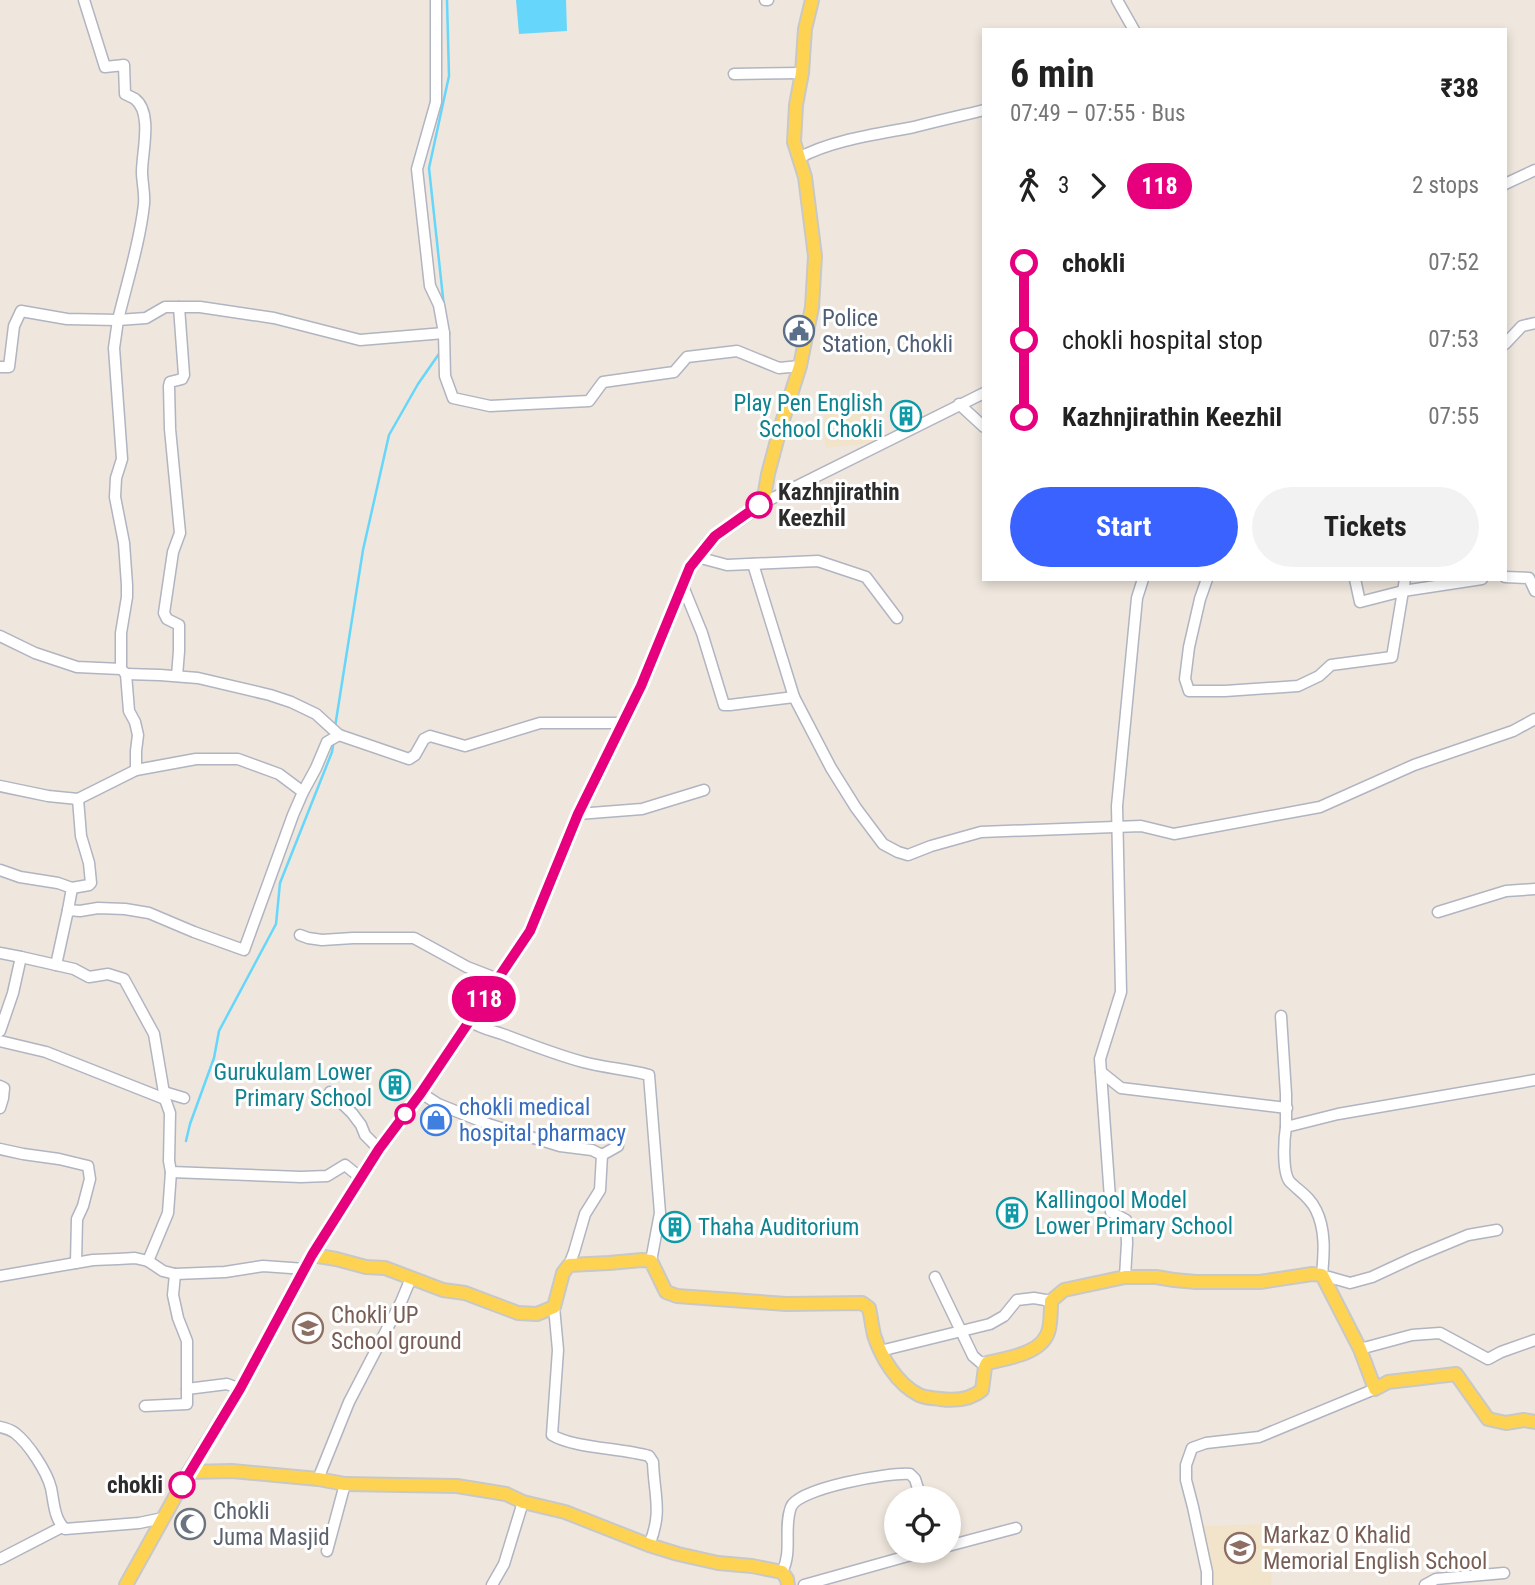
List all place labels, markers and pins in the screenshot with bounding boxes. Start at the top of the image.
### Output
place label: Police Station, Chokli [822,305,953,358]
public building icon: Police Station, Chokli [782,314,816,348]
place label: Play Pen English School Chokli [733,390,883,443]
building icon: Play Pen English School Chokli [889,399,923,433]
place label: Kazhnjirathin Keezhil [778,479,900,532]
marker: Kazhnjirathin Keezhil [746,492,772,518]
place label: Gurukulam Lower Primary School [214,1059,372,1112]
building icon: Gurukulam Lower Primary School [378,1068,412,1102]
place label: chokli medical hospital pharmacy [459,1094,627,1147]
shop icon: chokli medical hospital pharmacy [419,1103,453,1137]
unlabelled marker [395,1104,415,1124]
place label: Kallingool Model Lower Primary School [1035,1187,1233,1240]
building icon: Kallingool Model Lower Primary School [995,1196,1029,1230]
building icon: Thaha Auditorium [658,1210,692,1244]
place label: Thaha Auditorium [698,1214,859,1241]
place label: Chokli UP School ground [331,1302,462,1355]
school or university icon: Chokli UP School ground [291,1311,325,1345]
place label: chokli [107,1472,163,1499]
marker: chokli [169,1472,195,1498]
place label: Chokli Juma Masjid [213,1498,330,1551]
mosque icon: Chokli Juma Masjid [173,1507,207,1541]
place label: Markaz O Khalid Memorial English School [1263,1522,1487,1575]
school or university icon: Markaz O Khalid Memorial English School [1223,1531,1257,1565]

